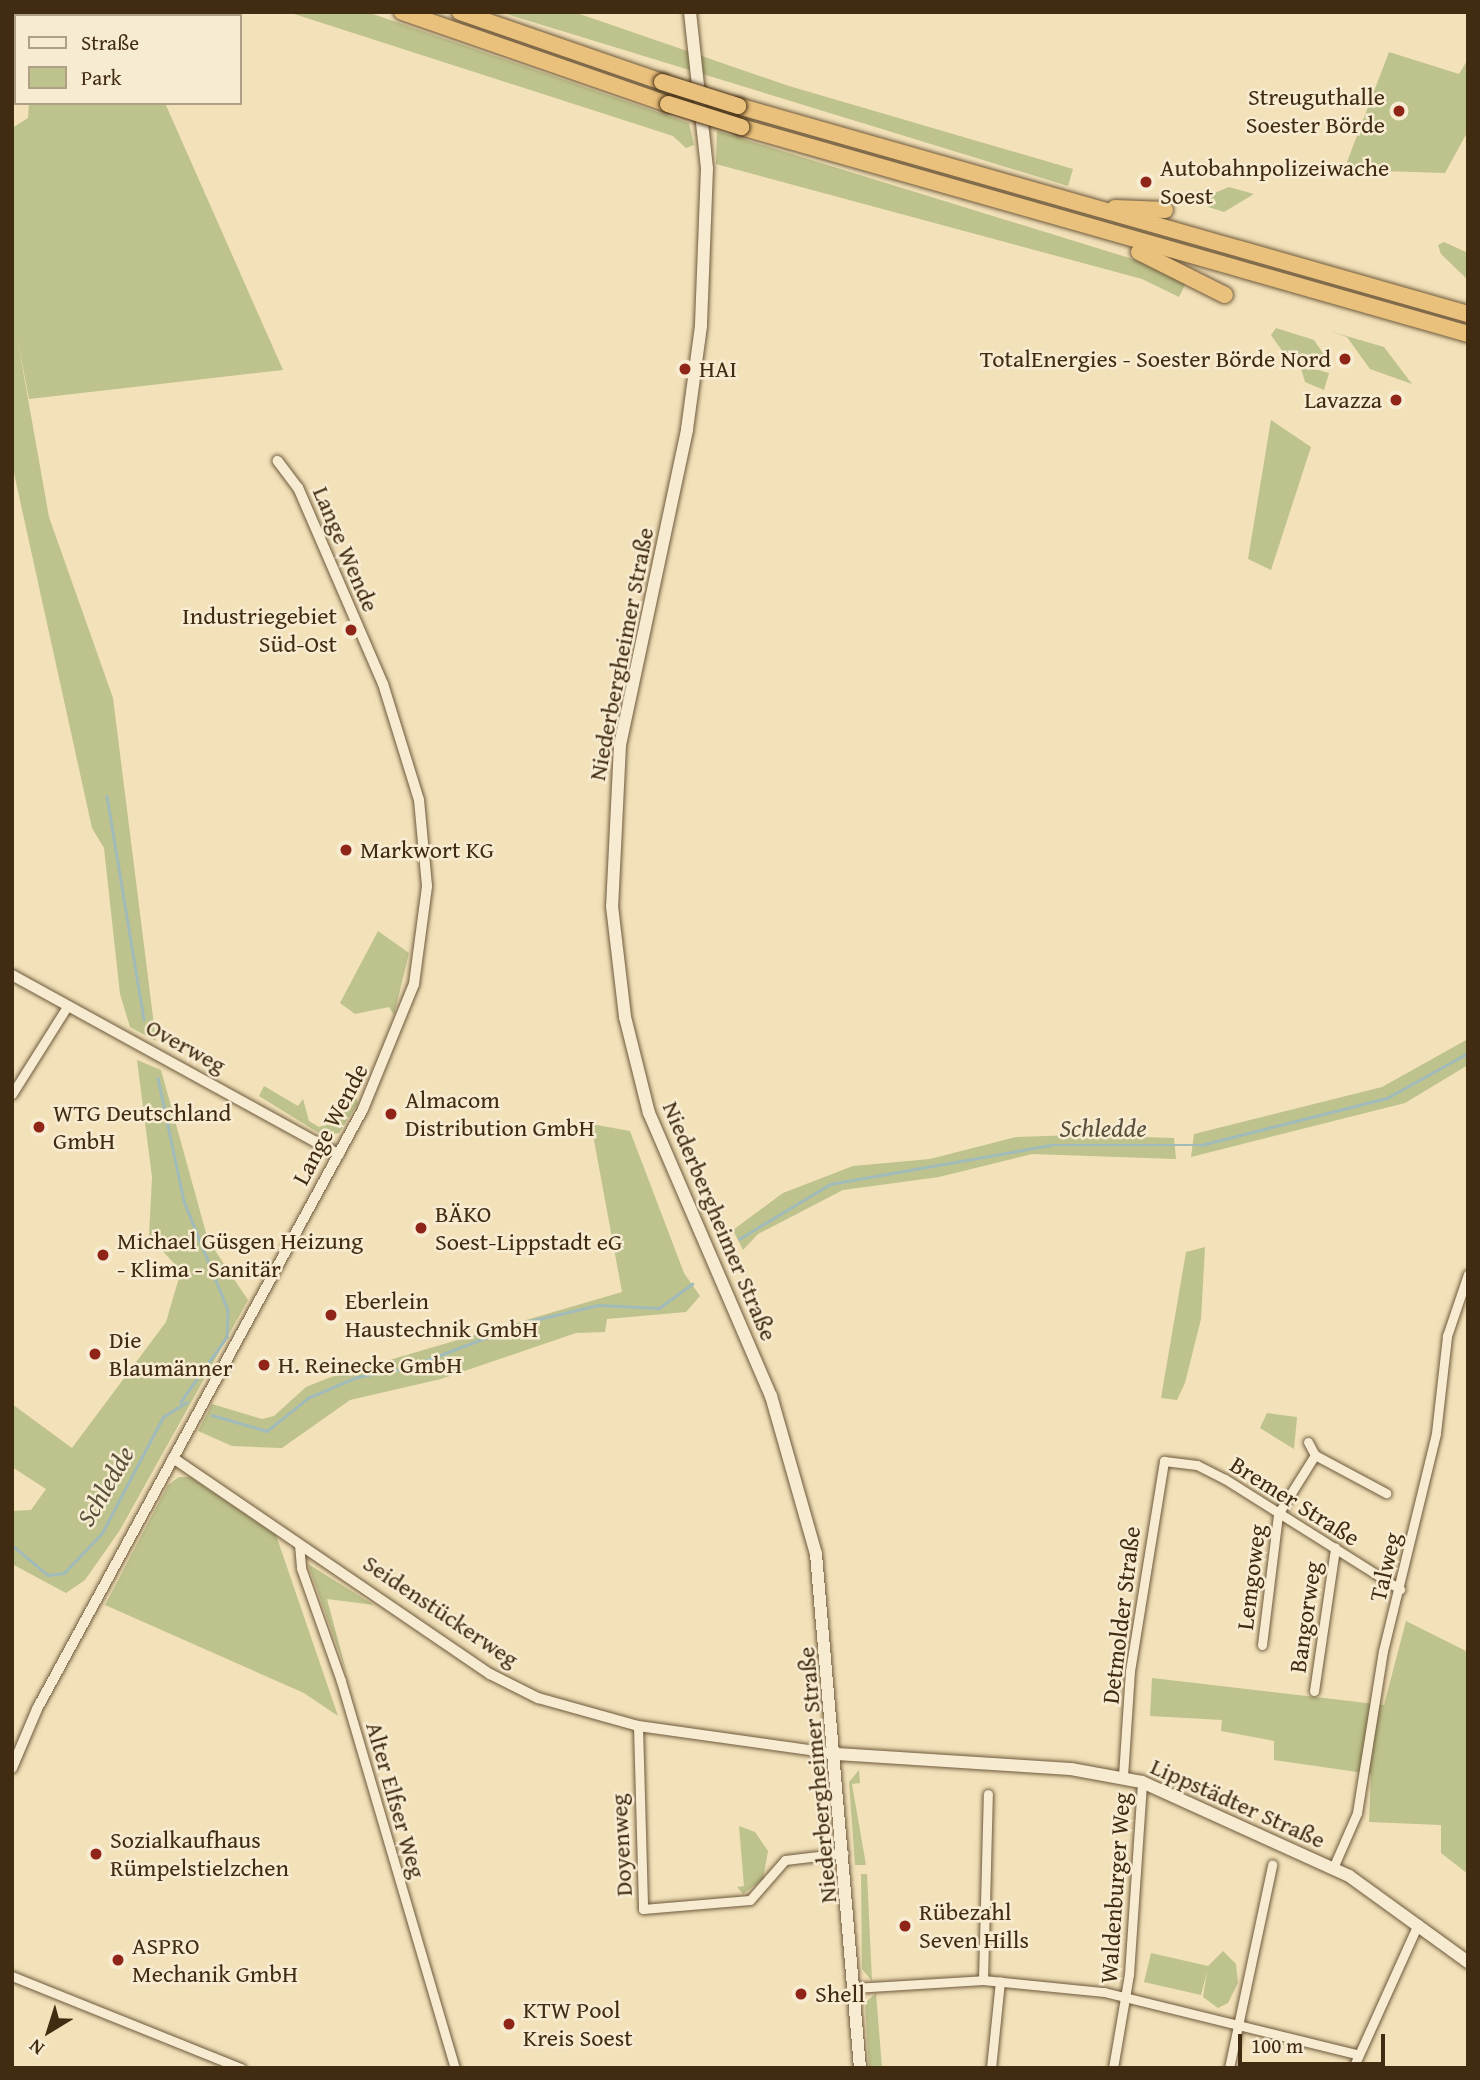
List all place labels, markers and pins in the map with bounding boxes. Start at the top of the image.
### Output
place label: Streuguthalle Soester Börde [1246,83,1385,139]
marker: Streuguthalle Soester Börde [1391,103,1407,119]
place label: Autobahnpolizeiwache Soest [1160,154,1389,210]
marker: Autobahnpolizeiwache Soest [1138,174,1154,190]
place label: TotalEnergies - Soester Börde Nord [980,345,1331,373]
marker: TotalEnergies - Soester Börde Nord [1337,351,1353,367]
place label: HAI [699,355,737,383]
marker: HAI [677,361,693,377]
place label: Lavazza [1304,386,1382,414]
marker: Lavazza [1388,392,1404,408]
place label: Industriegebiet Süd-Ost [182,602,337,658]
marker: Industriegebiet Süd-Ost [343,622,359,638]
place label: Markwort KG [360,836,494,864]
marker: Markwort KG [338,842,354,858]
place label: Almacom Distribution GmbH [405,1086,595,1142]
place label: WTG Deutschland GmbH [53,1099,231,1155]
marker: Almacom Distribution GmbH [383,1106,399,1122]
marker: WTG Deutschland GmbH [31,1119,47,1135]
place label: BÄKO Soest-Lippstadt eG [435,1200,622,1256]
marker: BÄKO Soest-Lippstadt eG [413,1220,429,1236]
place label: Michael Güsgen Heizung - Klima - Sanitär [117,1227,363,1283]
marker: Michael Güsgen Heizung - Klima - Sanitär [95,1247,111,1263]
place label: Eberlein Haustechnik GmbH [345,1287,538,1343]
marker: Eberlein Haustechnik GmbH [323,1307,339,1323]
place label: Die Blaumänner [109,1326,233,1382]
marker: Die Blaumänner [87,1346,103,1362]
place label: H. Reinecke GmbH [278,1351,462,1379]
marker: H. Reinecke GmbH [256,1357,272,1373]
place label: Sozialkaufhaus Rümpelstielzchen [110,1826,289,1882]
marker: Sozialkaufhaus Rümpelstielzchen [88,1846,104,1862]
place label: Rübezahl Seven Hills [919,1898,1029,1954]
marker: Rübezahl Seven Hills [897,1918,913,1934]
place label: ASPRO Mechanik GmbH [132,1932,298,1988]
marker: ASPRO Mechanik GmbH [110,1952,126,1968]
place label: Shell [815,1980,865,2008]
marker: Shell [793,1986,809,2002]
place label: KTW Pool Kreis Soest [523,1996,633,2052]
marker: KTW Pool Kreis Soest [501,2016,517,2032]

